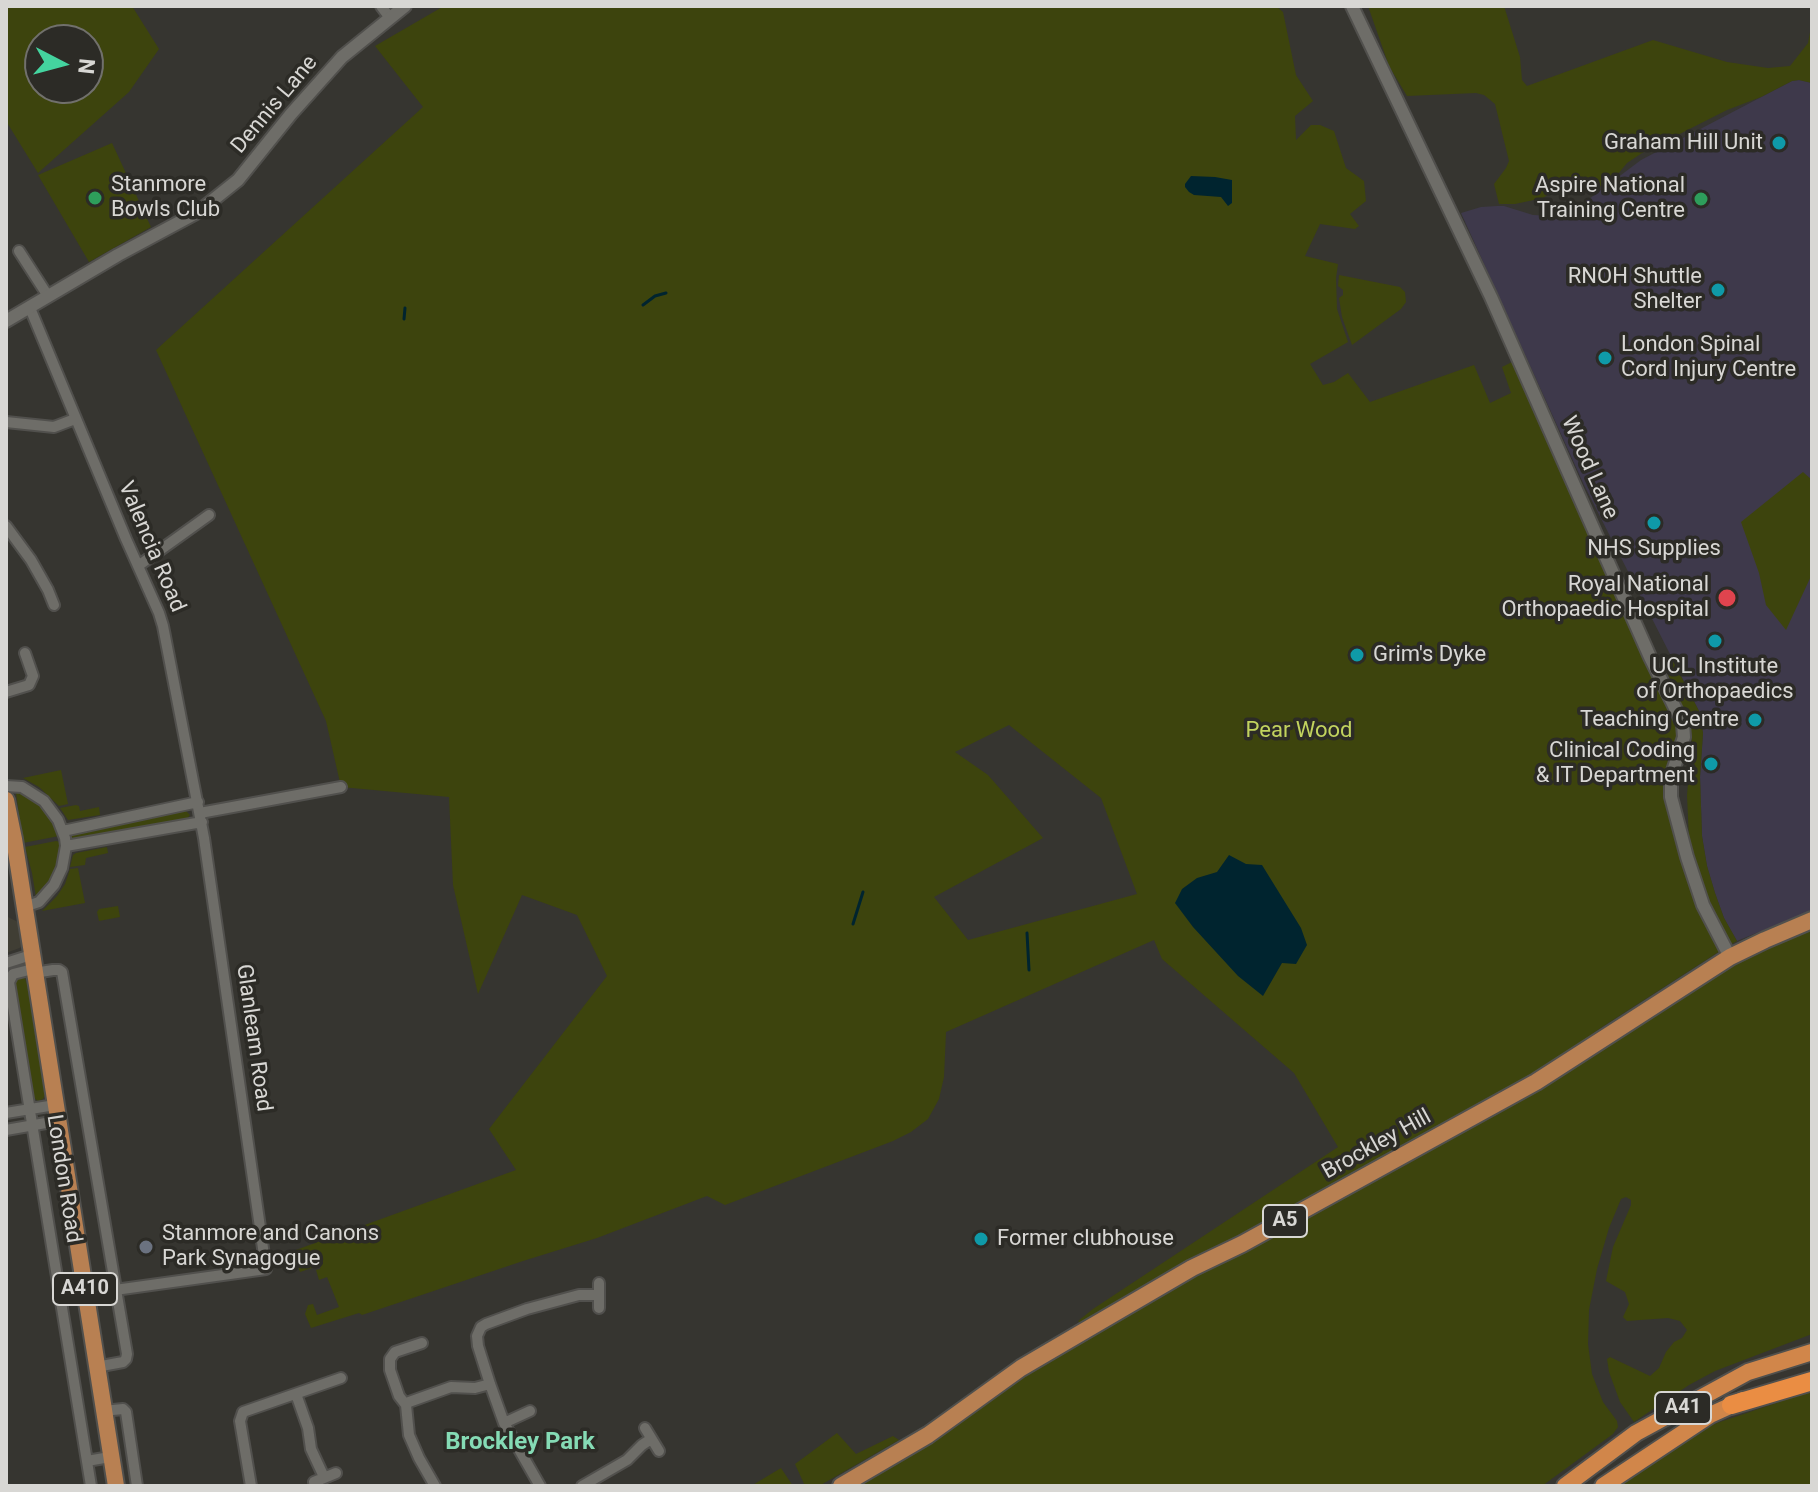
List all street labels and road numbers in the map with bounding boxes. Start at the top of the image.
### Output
street label: Dennis Lane [226,50,324,160]
street label: Wood Lane [1555,412,1623,524]
street label: Valencia Road [112,478,190,616]
street label: Glanleam Road [230,963,276,1113]
street label: Brockley Hill [1318,1104,1436,1186]
street label: London Road [40,1113,86,1245]
road number: A5 [1263,1205,1307,1237]
road number: A410 [53,1273,117,1305]
road number: A41 [1655,1392,1711,1424]

